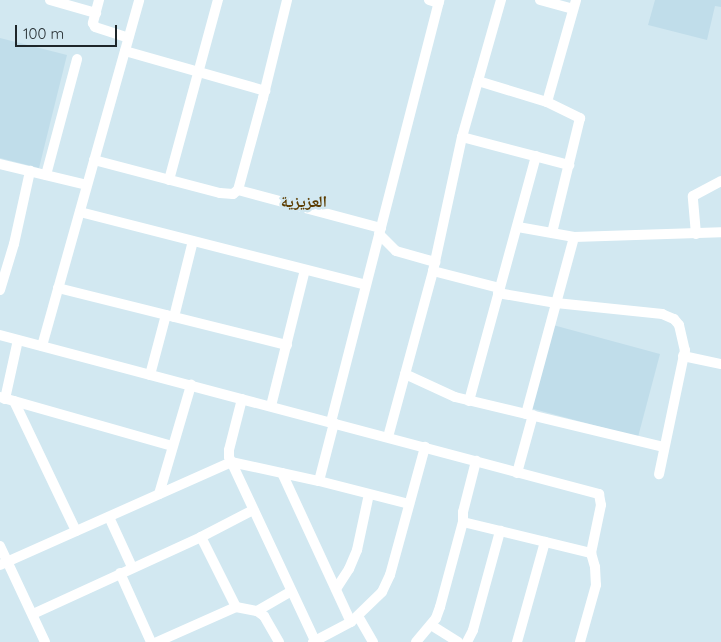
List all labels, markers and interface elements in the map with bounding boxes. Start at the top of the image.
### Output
scale bar [18,15,120,47]
text: 100 m [23,24,64,43]
district label: العزيزية [281,191,327,211]

